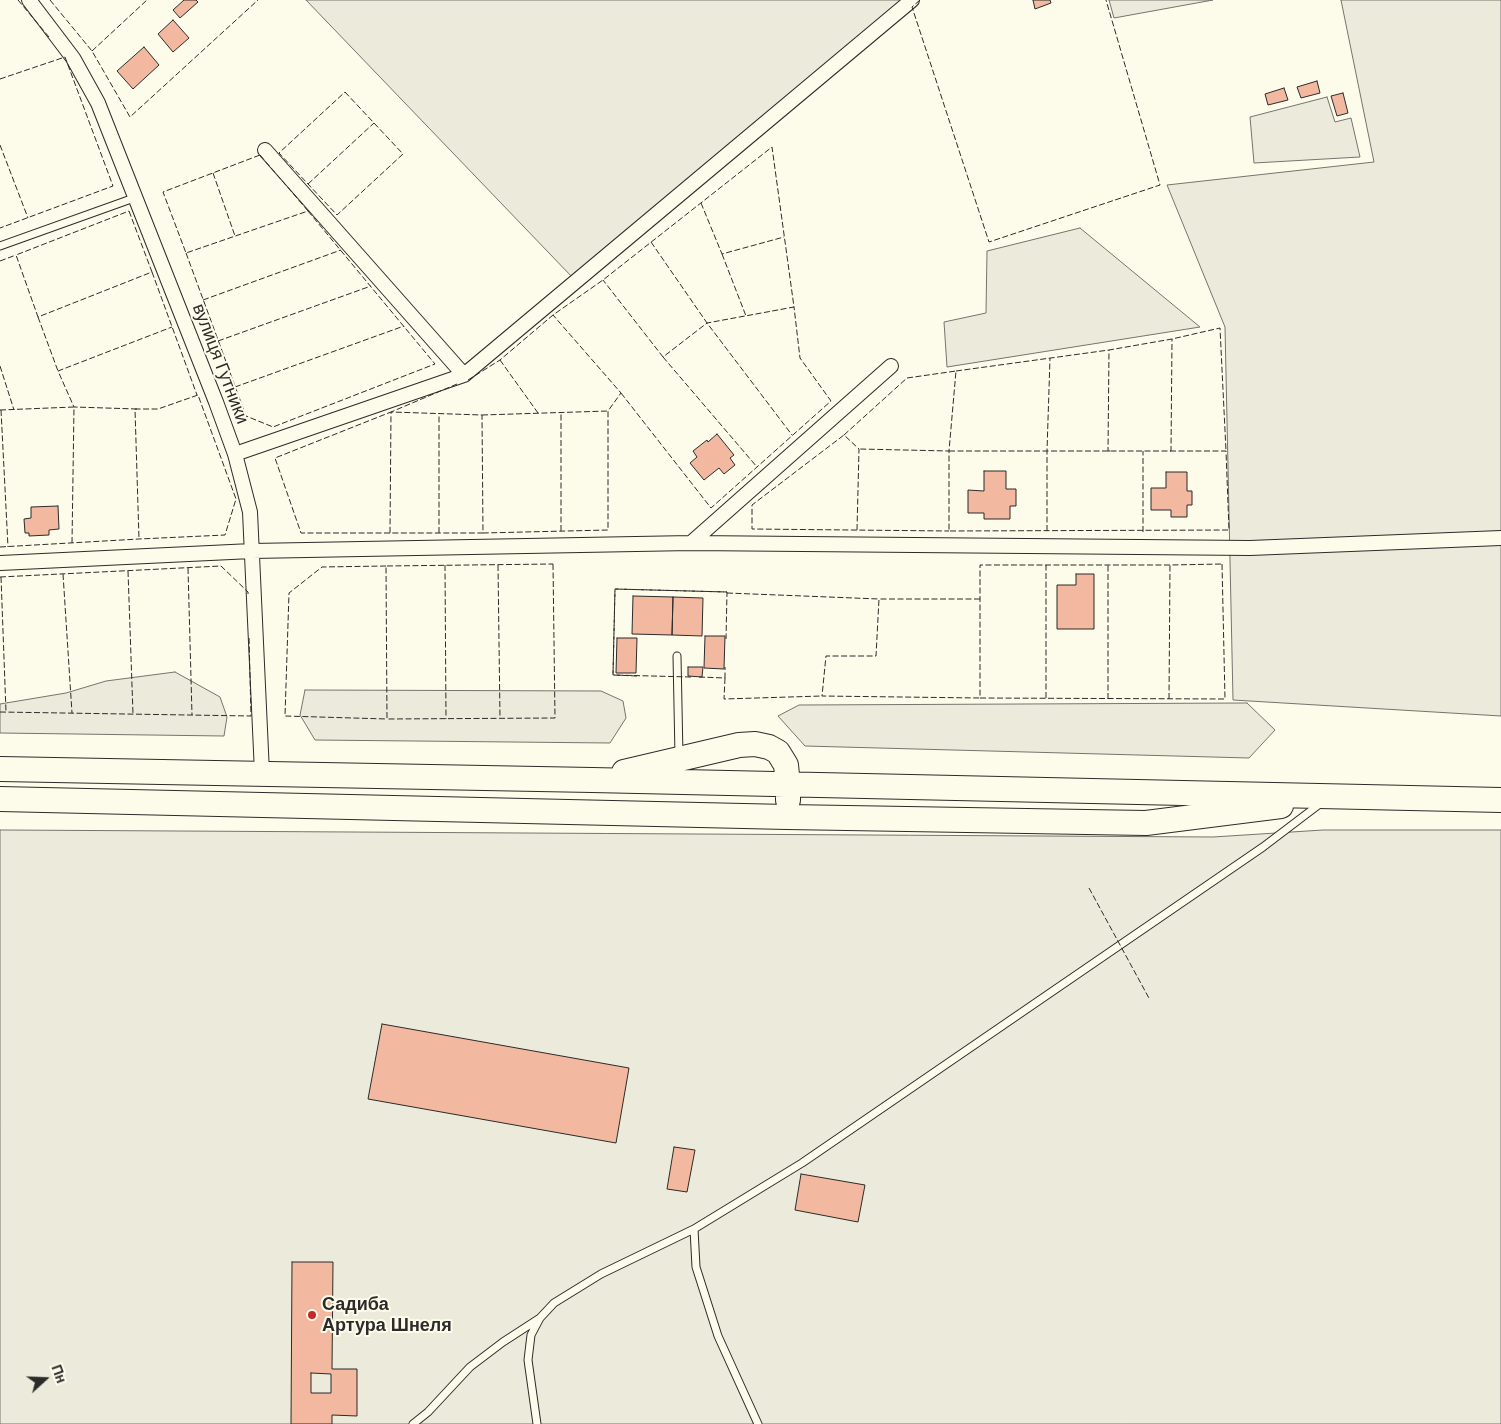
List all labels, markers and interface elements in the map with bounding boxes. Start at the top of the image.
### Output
street label: вулиця Гутники [187,301,253,427]
place label: Садиба Артура Шнеля [322,1294,452,1336]
marker: Садиба Артура Шнеля [306,1309,318,1321]
north arrow [20,1354,70,1404]
text: Пн [48,1362,70,1385]

